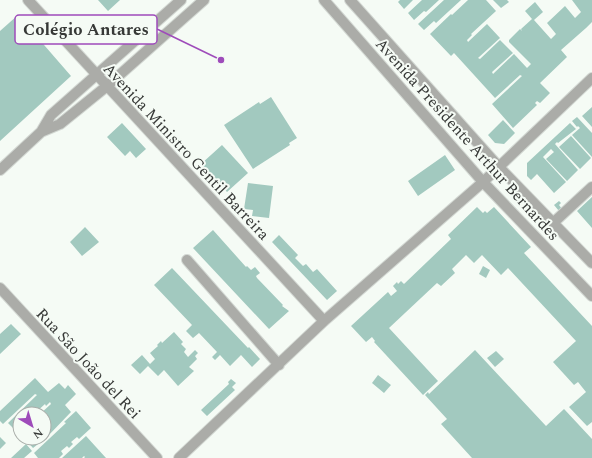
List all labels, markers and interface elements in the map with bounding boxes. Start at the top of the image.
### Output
callout: Colégio Antares [15,15,157,44]
text: Colégio Antares [23,17,149,43]
street label: Avenida Presidente Arthur Bernardes [369,33,565,246]
street label: Avenida Ministro Gentil Barreira [97,58,275,246]
street label: Rua São João del Rei [30,303,146,425]
north arrow [12,406,52,446]
text: N [29,424,47,443]

